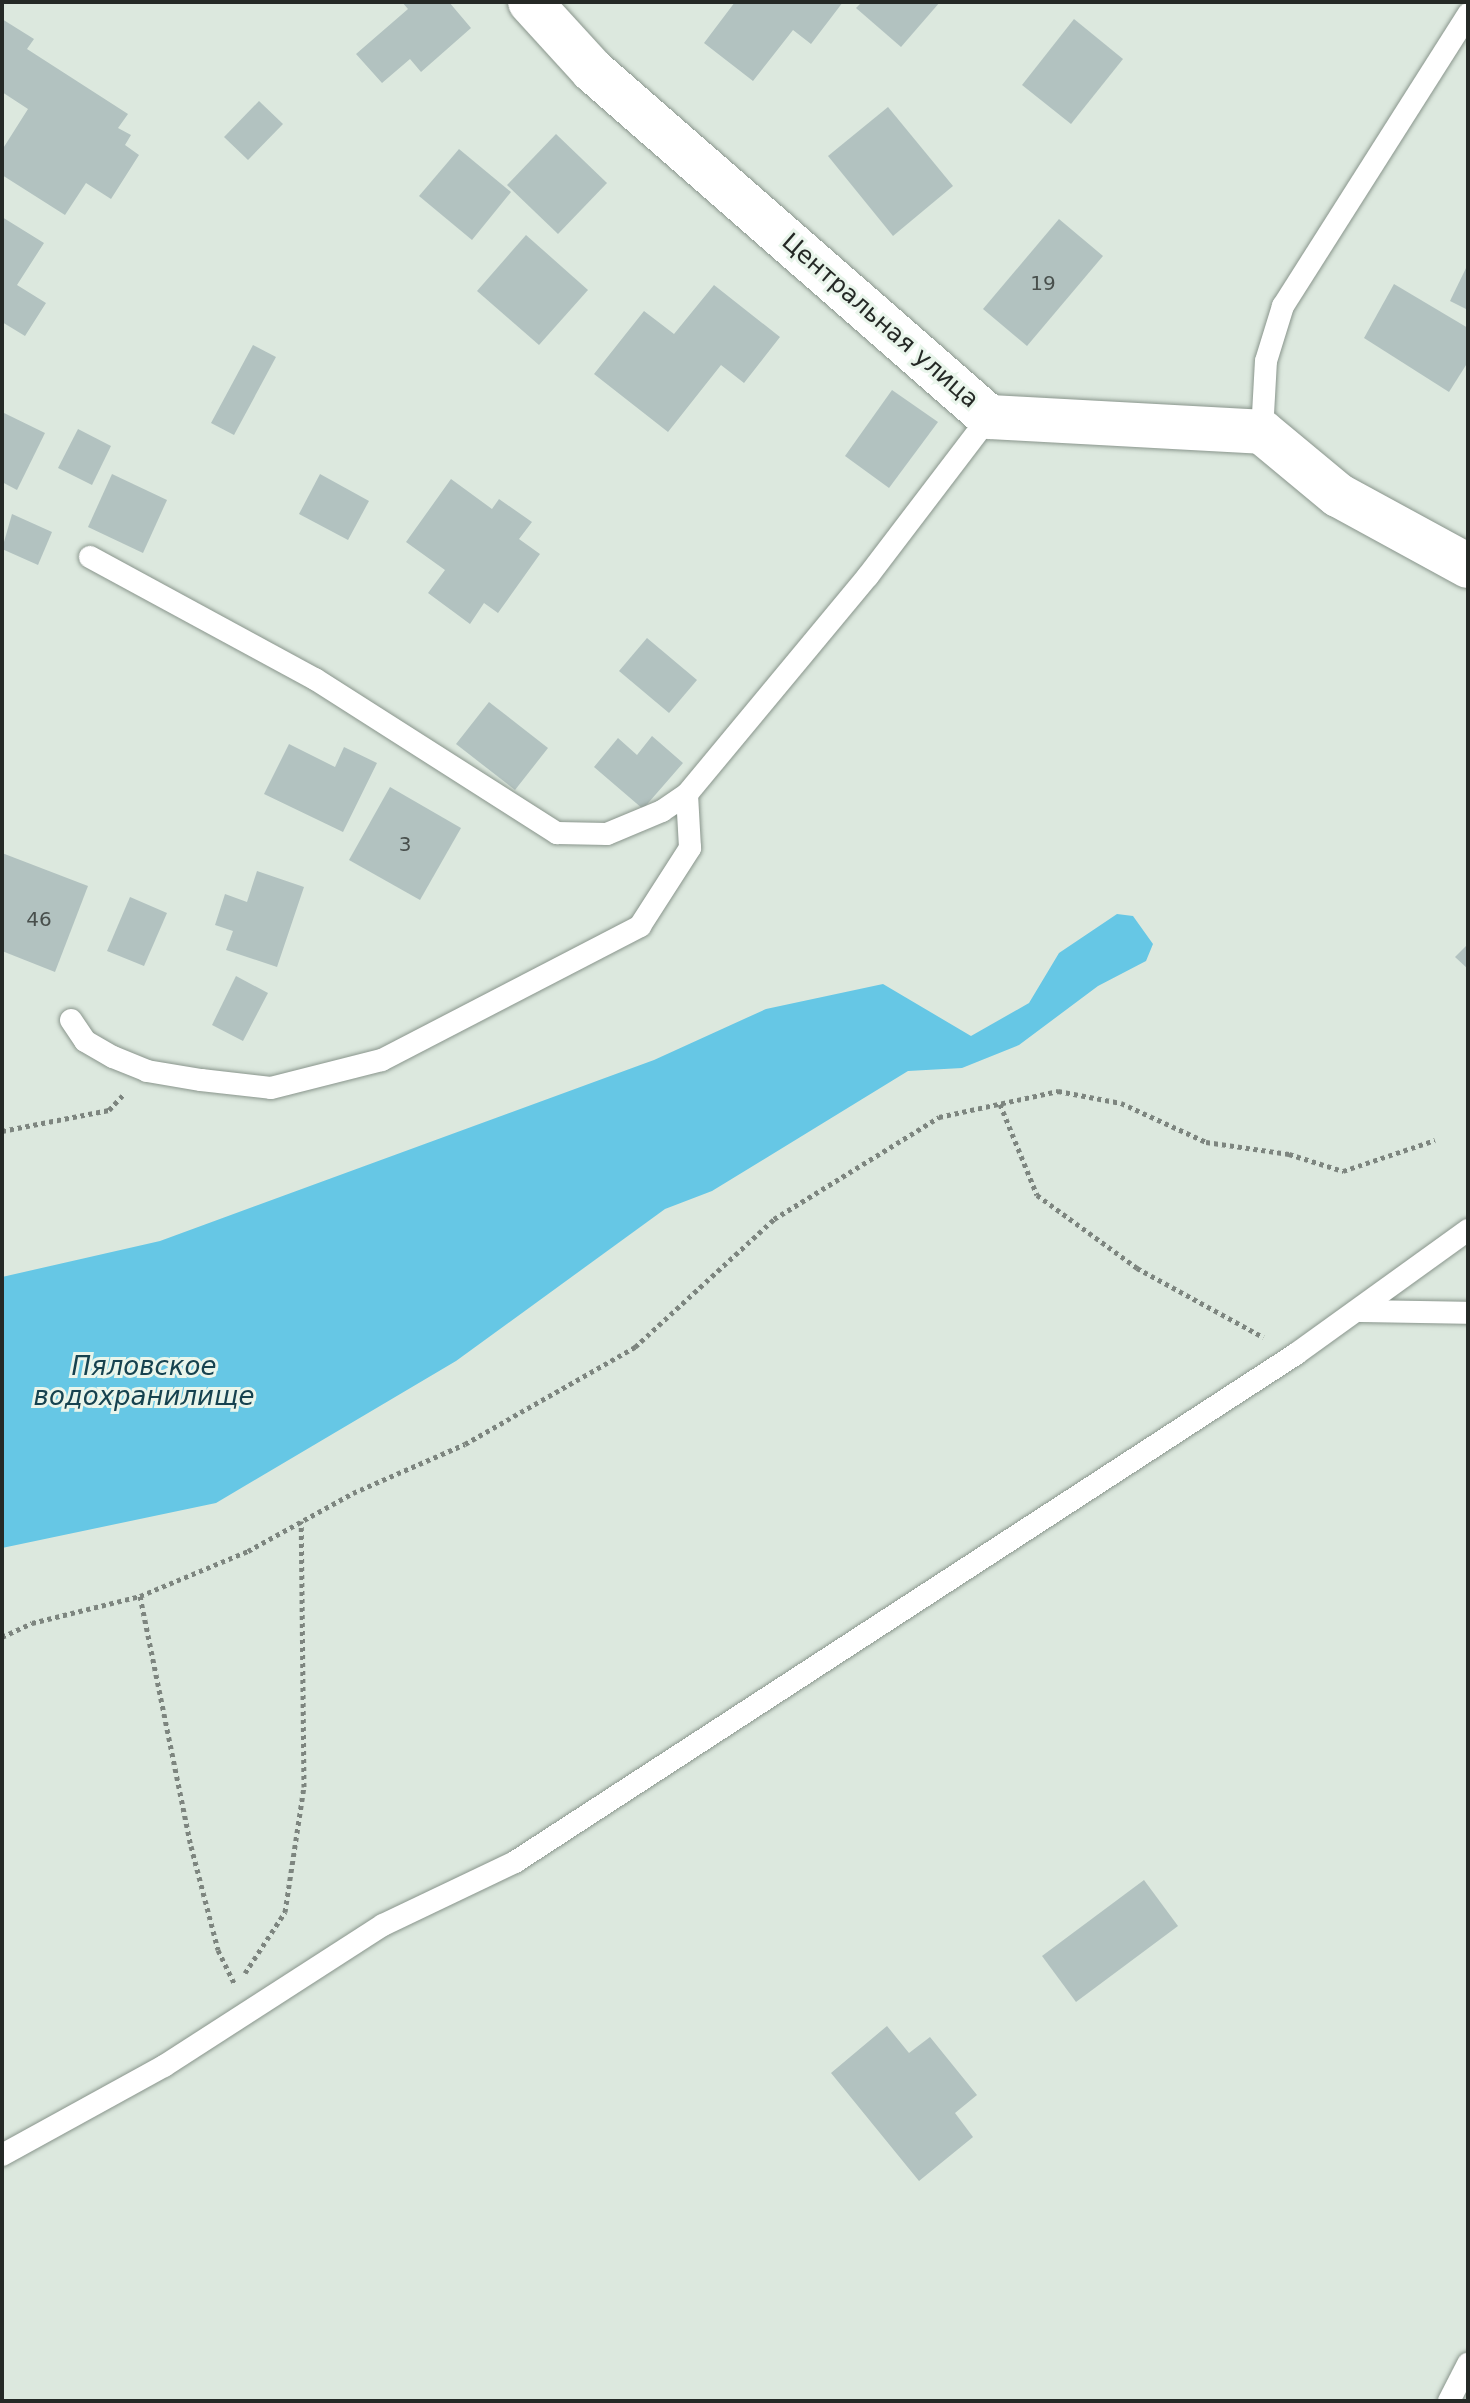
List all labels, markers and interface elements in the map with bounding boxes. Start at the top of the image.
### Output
street label: Центральная улица [776,228,984,414]
house number: 19 [1030,271,1056,295]
house number: 3 [399,832,411,856]
house number: 46 [26,907,52,931]
water label: Пяловское водохранилище [34,1351,254,1412]

